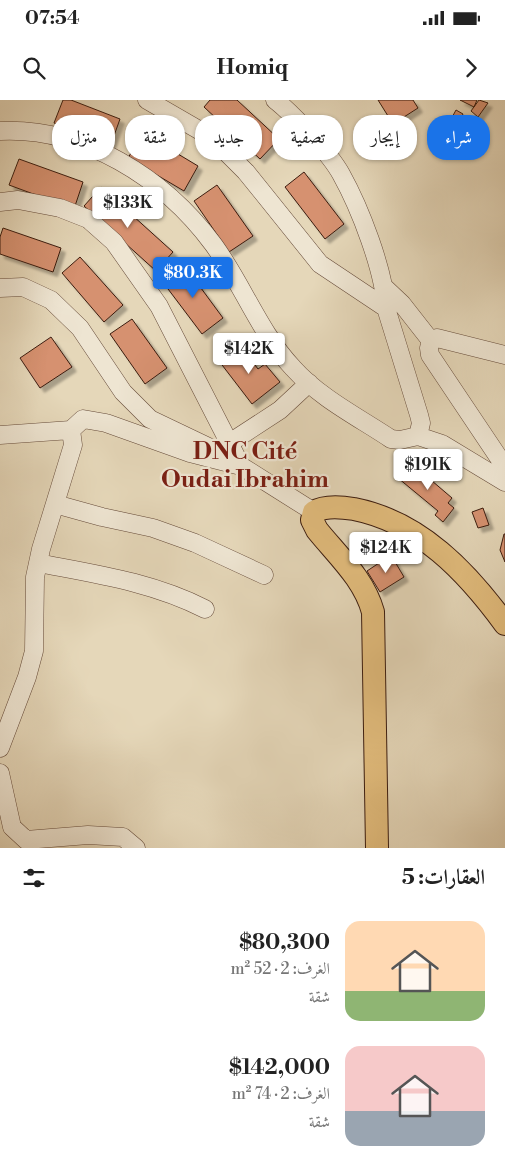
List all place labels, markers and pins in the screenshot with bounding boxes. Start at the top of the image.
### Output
pin: $133K [93,186,163,229]
pin: $80.3K [152,256,234,299]
pin: $142K [214,332,284,375]
pin: $191K [393,448,463,491]
pin: $124K [351,532,421,574]

